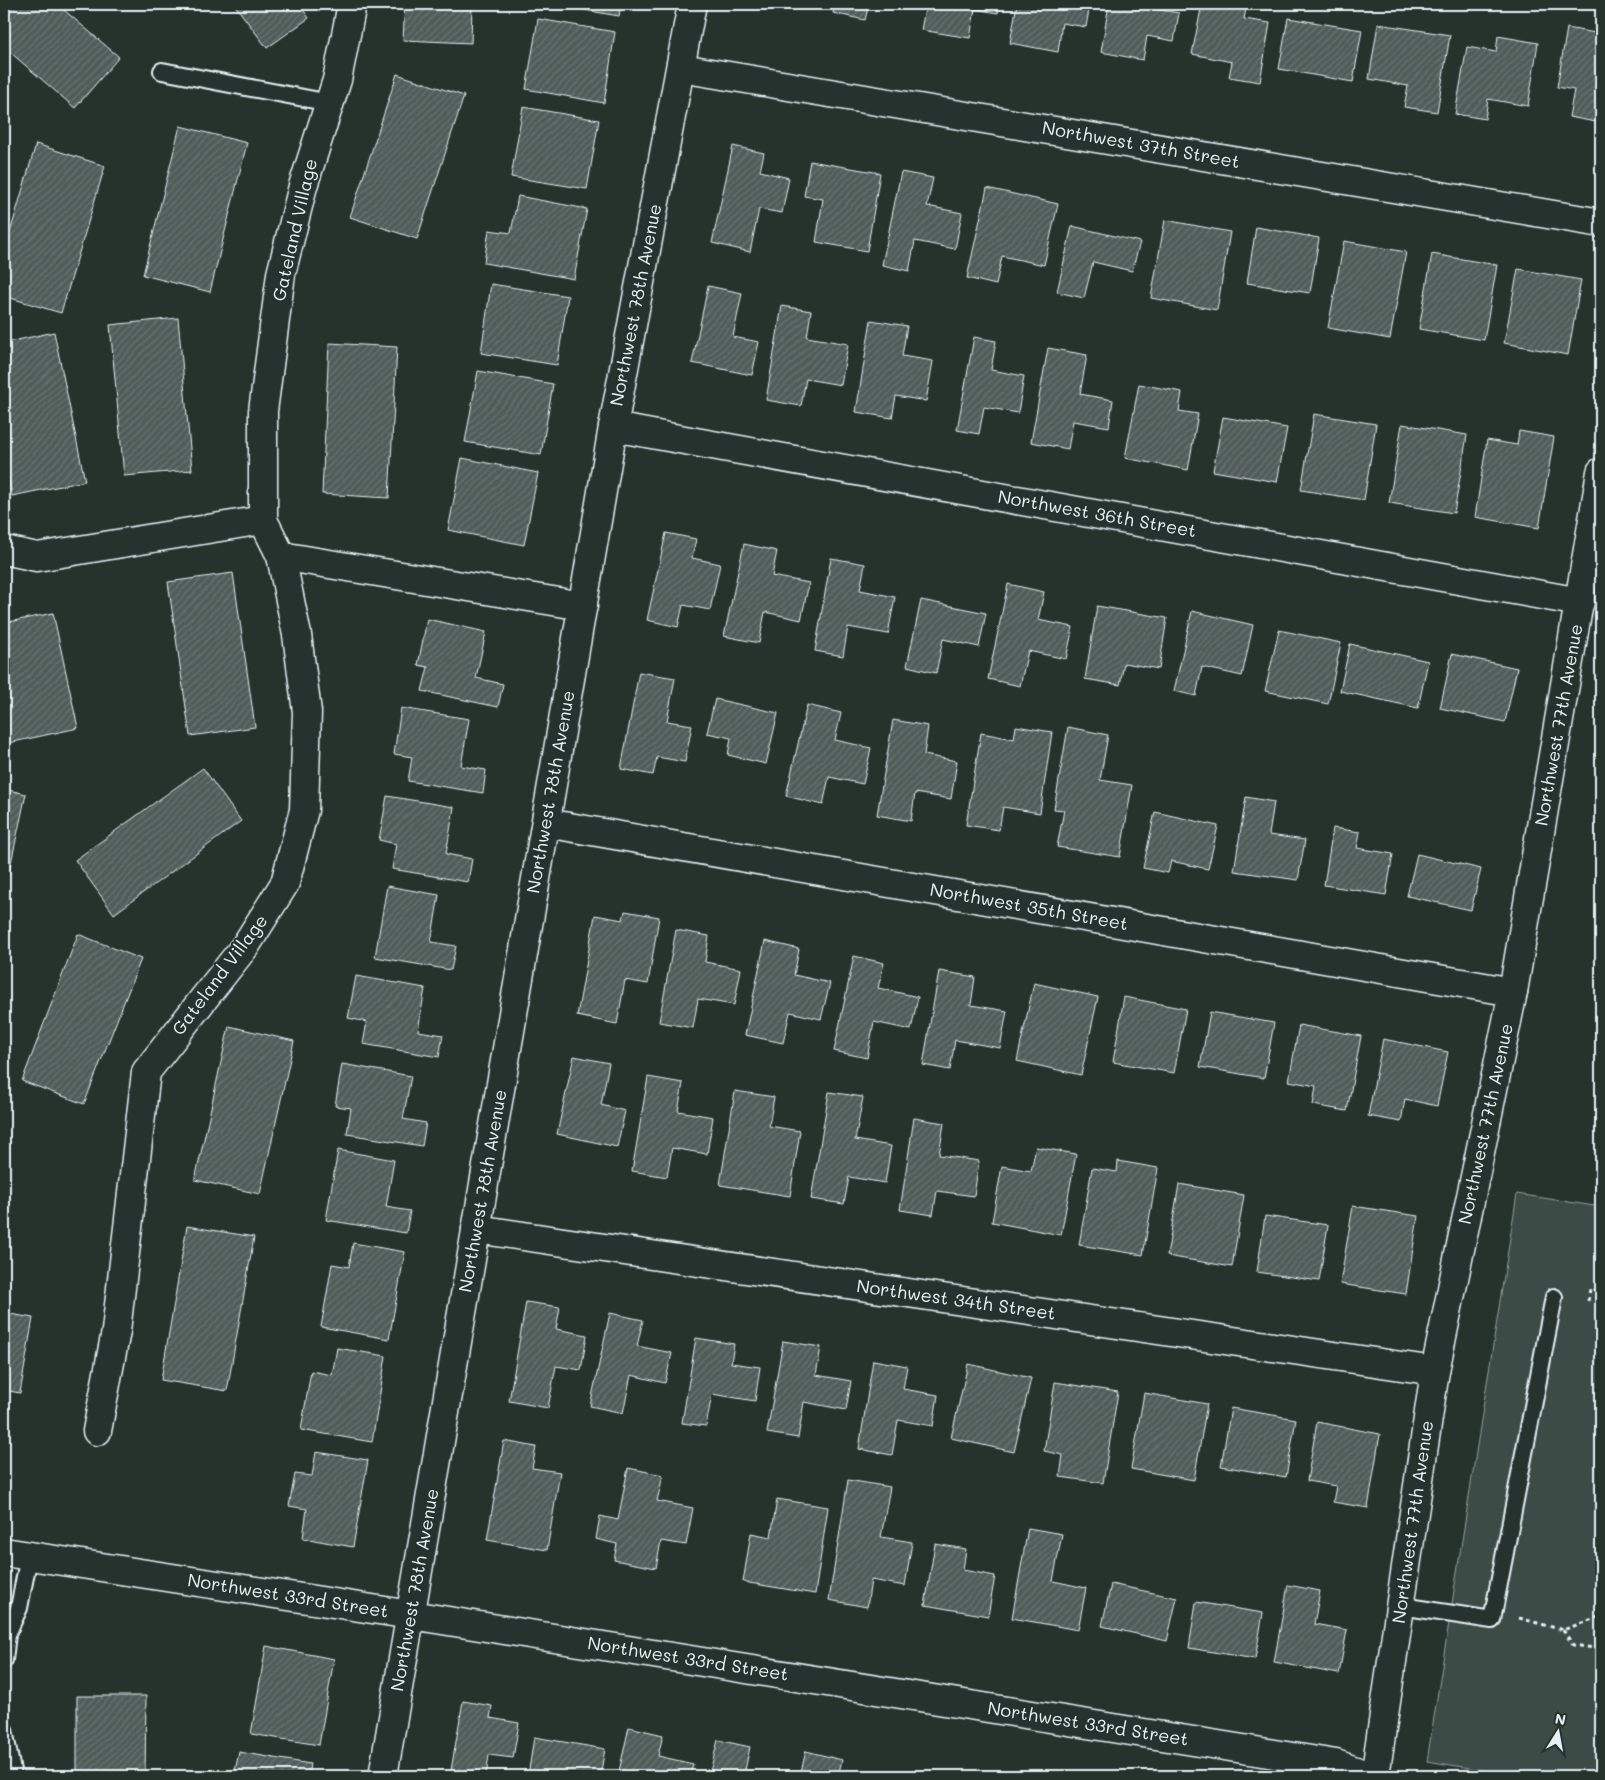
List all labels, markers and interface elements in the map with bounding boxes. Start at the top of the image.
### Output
street label: Northwest 37th Street [1040,115,1242,173]
street label: Gateland Village [266,156,322,303]
street label: Northwest 78th Avenue [604,202,666,408]
street label: Northwest 36th Street [996,484,1198,542]
street label: Northwest 77th Avenue [1528,622,1588,828]
street label: Northwest 78th Avenue [520,688,580,895]
street label: Northwest 35th Street [928,877,1130,935]
street label: Gateland Village [166,909,273,1040]
street label: Northwest 77th Avenue [1452,1021,1518,1226]
street label: Northwest 78th Avenue [452,1087,512,1294]
street label: Northwest 34th Street [855,1273,1057,1325]
street label: Northwest 77th Avenue [1386,1419,1438,1625]
street label: Northwest 78th Avenue [384,1486,444,1693]
street label: Northwest 33rd Street [186,1567,390,1623]
street label: Northwest 33rd Street [586,1630,790,1686]
street label: Northwest 33rd Street [986,1695,1190,1751]
north arrow [1532,1708,1582,1758]
text: N [1554,1708,1568,1729]

